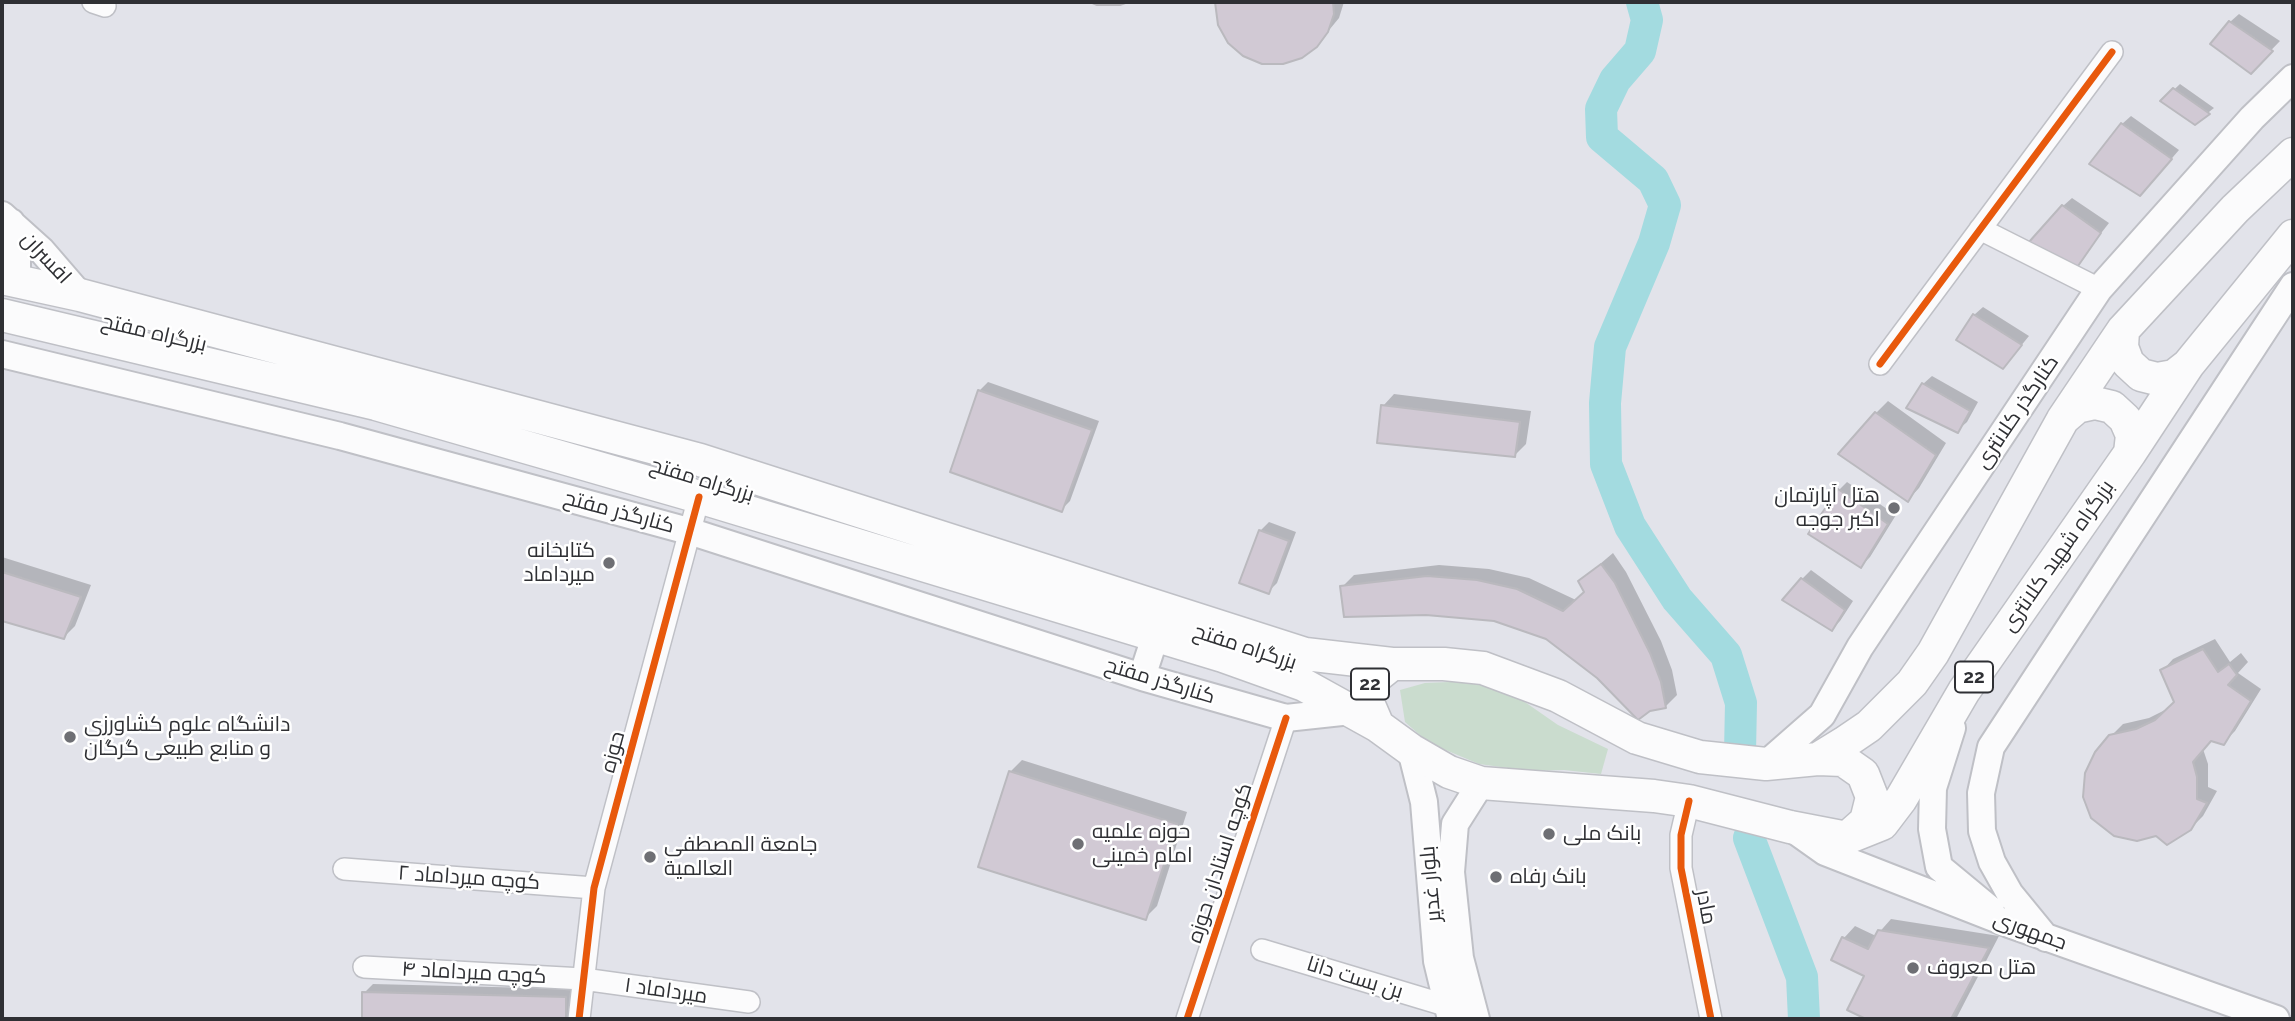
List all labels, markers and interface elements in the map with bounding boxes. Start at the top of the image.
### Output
street label: افسران [16,227,76,289]
street label: بزرگراه مفتح [99,309,209,357]
street label: کنارگذر کلانتری [1970,350,2064,474]
street label: بزرگراه مفتح [647,452,757,508]
street label: بزرگراه شهید کلانتری [1996,475,2120,637]
place label: هتل آپارتمان اکبر جوجه [1774,483,1880,533]
street label: کنارگذر مفتح [561,485,677,539]
marker: هتل آپارتمان اکبر جوجه [1886,500,1902,516]
place label: کتابخانه میرداماد [523,538,595,588]
marker: کتابخانه میرداماد [601,555,617,571]
street label: بزرگراه مفتح [1190,618,1300,676]
street label: کنارگذر مفتح [1102,652,1218,710]
road number: 22 [1955,662,1993,692]
road number: 22 [1351,668,1389,699]
place label: دانشگاه علوم کشاورزی و منابع طبیعی گرگان [84,712,290,762]
marker: دانشگاه علوم کشاورزی و منابع طبیعی گرگان [62,729,78,745]
street label: حوزه [595,729,631,775]
street label: کوچه استادان حوزه [1182,780,1258,946]
place label: حوزه علمیه امام خمینی [1092,819,1193,869]
place label: بانک ملی [1563,821,1641,847]
marker: بانک ملی [1541,826,1557,842]
place label: جامعة المصطفی العالمیة [664,832,817,882]
marker: حوزه علمیه امام خمینی [1070,836,1086,852]
street label: بلوار غدیر [1415,845,1447,923]
marker: جامعة المصطفی العالمیة [642,849,658,865]
street label: کوچه میرداماد ۲ [397,860,541,896]
place label: بانک رفاه [1510,864,1587,890]
marker: بانک رفاه [1488,869,1504,885]
street label: مادر [1690,887,1722,927]
street label: جمهوری [1990,906,2070,956]
street label: بن بست دانا [1304,951,1406,1005]
place label: هتل معروف [1927,955,2036,981]
street label: کوچه میرداماد ۴ [401,957,547,989]
marker: هتل معروف [1905,960,1921,976]
street label: ۱ میرداماد [623,973,709,1009]

